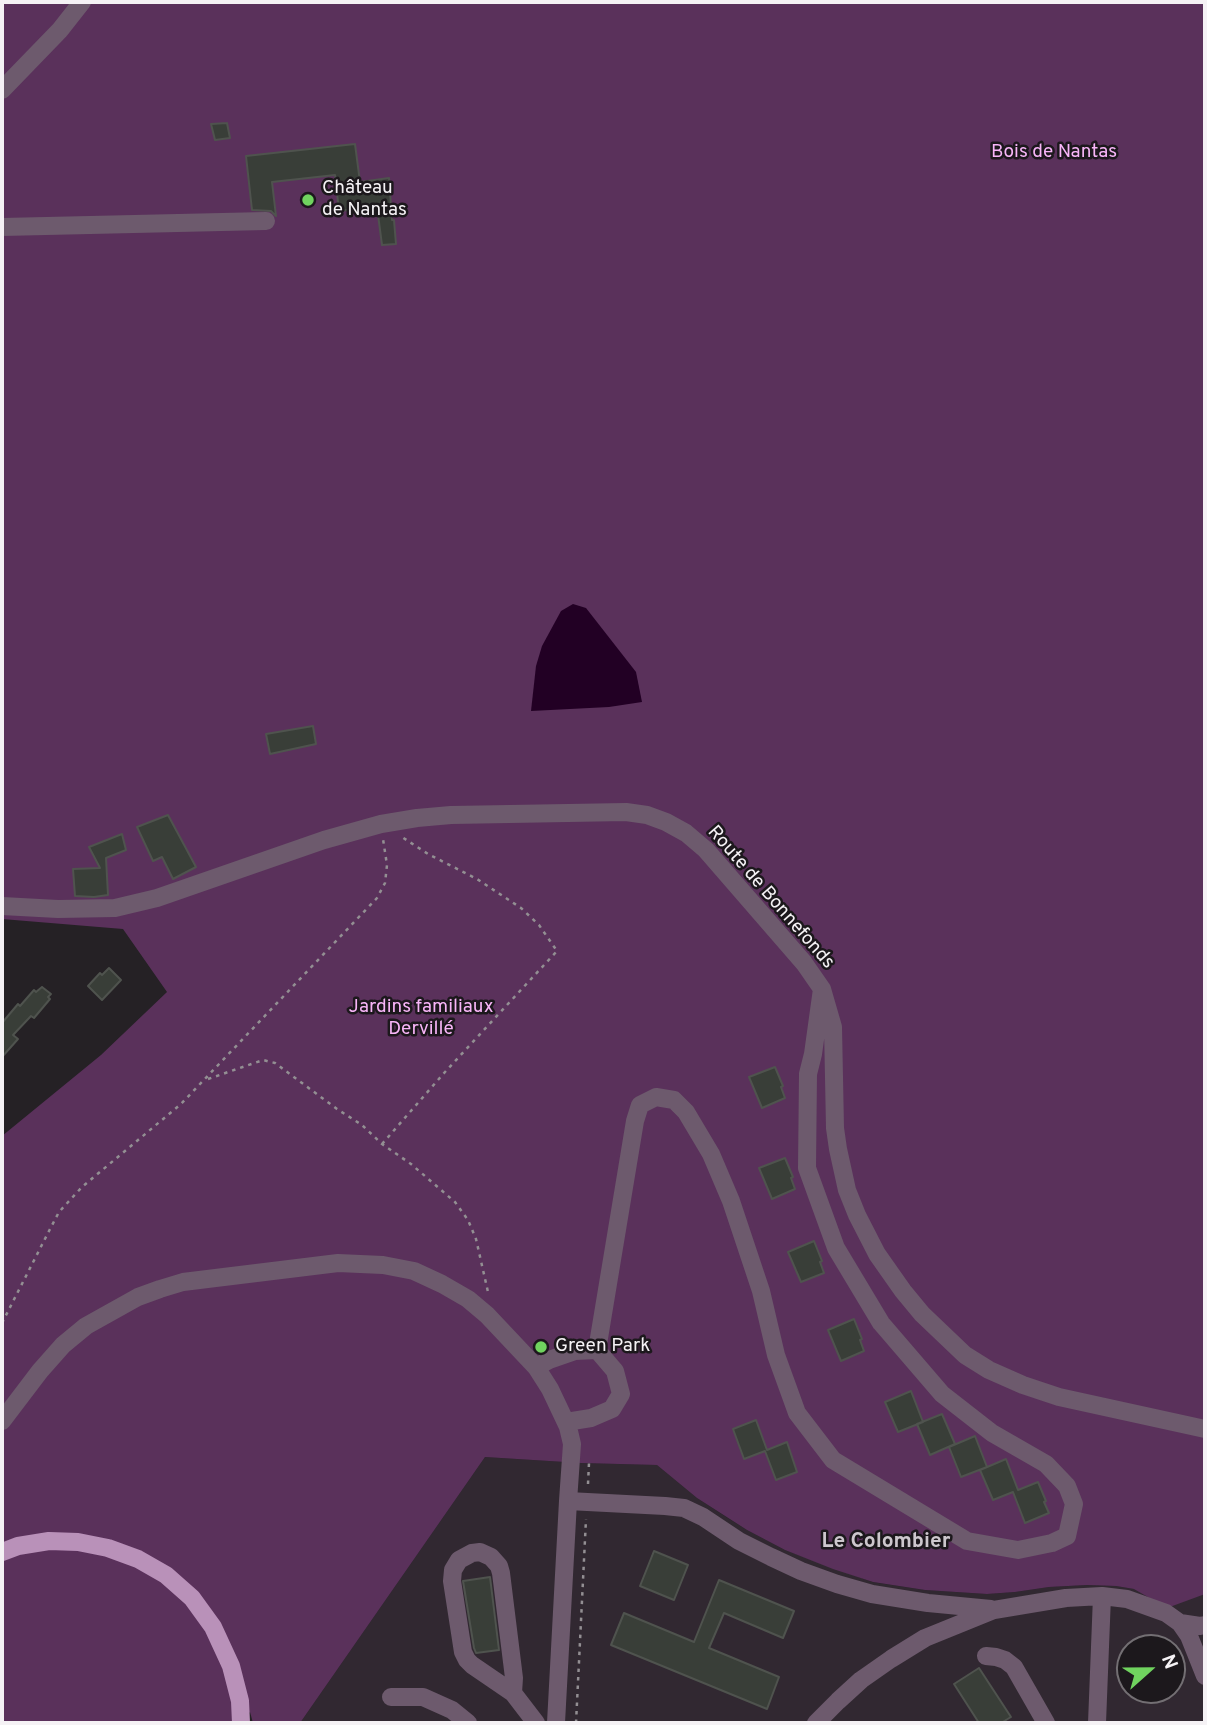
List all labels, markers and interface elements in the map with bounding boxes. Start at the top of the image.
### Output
park label: Bois de Nantas [991,142,1117,164]
place label: Château de Nantas [322,178,407,222]
marker: Château de Nantas [300,192,316,208]
street label: Route de Bonnefonds [702,822,838,974]
park label: Jardins familiaux Dervillé [349,997,493,1041]
place label: Green Park [555,1336,650,1358]
marker: Green Park [533,1339,549,1355]
district label: Le Colombier [822,1530,950,1556]
north arrow [1116,1634,1186,1704]
text: N [1155,1652,1182,1673]

